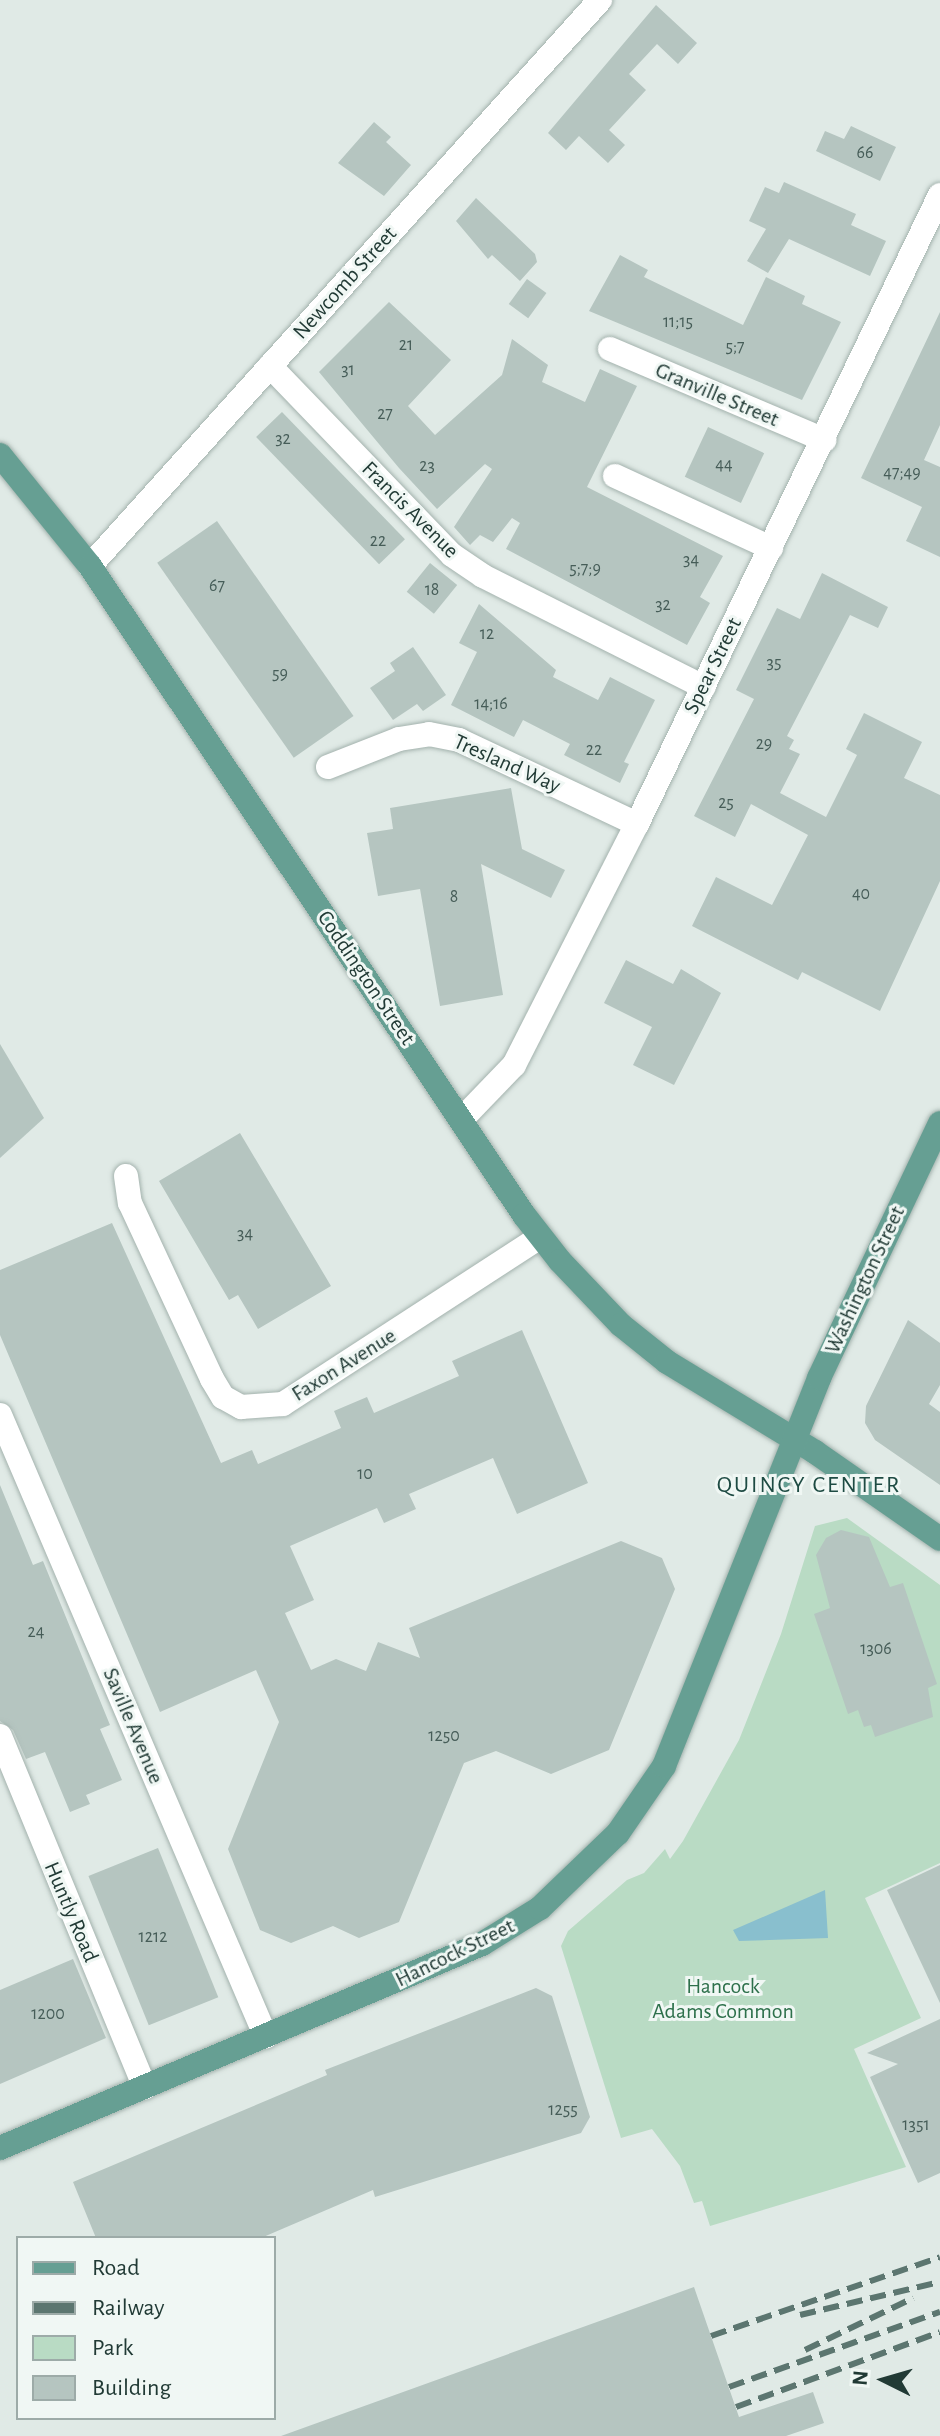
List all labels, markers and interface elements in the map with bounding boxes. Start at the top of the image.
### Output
house number: 66 [857,142,873,164]
street label: Newcomb Street [287,221,403,345]
house number: 11;15 [663,311,693,333]
house number: 21 [399,334,413,356]
house number: 5;7 [725,336,745,358]
street label: Granville Street [651,357,783,433]
house number: 31 [341,359,355,381]
house number: 27 [377,403,393,425]
house number: 32 [275,428,291,450]
house number: 44 [715,454,733,476]
house number: 23 [419,455,435,477]
street label: Francis Avenue [356,456,464,564]
house number: 47;49 [883,462,921,484]
house number: 22 [370,530,386,552]
house number: 34 [683,549,699,571]
house number: 5;7;9 [569,558,601,580]
house number: 67 [209,575,225,597]
house number: 18 [425,579,439,601]
house number: 32 [655,594,671,616]
street label: Spear Street [678,613,748,719]
house number: 12 [480,623,494,645]
house number: 35 [767,652,781,674]
house number: 59 [272,663,288,685]
house number: 14;16 [474,693,508,715]
street label: Tresland Way [449,729,565,799]
house number: 29 [756,733,772,755]
house number: 22 [586,739,602,761]
house number: 25 [718,792,734,814]
house number: 40 [852,883,870,905]
house number: 8 [450,886,458,908]
street label: Coddington Street [311,906,421,1050]
street label: Washington Street [819,1202,911,1358]
house number: 34 [237,1223,253,1245]
street label: Faxon Avenue [287,1323,401,1407]
house number: 10 [357,1463,373,1485]
district label: QUINCY CENTER [717,1472,901,1500]
house number: 24 [28,1621,44,1643]
house number: 1306 [860,1638,892,1660]
street label: Saville Avenue [97,1664,169,1788]
house number: 1250 [428,1725,460,1747]
street label: Huntly Road [38,1858,104,1966]
street label: Hancock Street [391,1913,519,1993]
house number: 1212 [139,1926,167,1948]
park label: Hancock Adams Common [652,1973,794,2024]
house number: 1200 [31,2003,65,2025]
house number: 1255 [548,2099,578,2121]
house number: 1351 [902,2114,930,2136]
legend [16,2236,276,2420]
text: Road [92,2256,140,2280]
text: Railway [92,2296,164,2320]
text: Park [92,2336,133,2360]
north arrow [844,2340,924,2420]
text: N [848,2369,872,2386]
text: Building [92,2376,171,2400]

